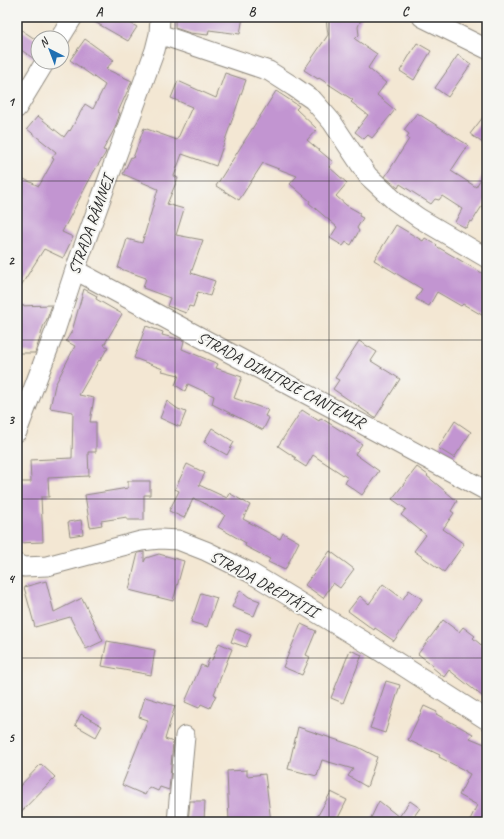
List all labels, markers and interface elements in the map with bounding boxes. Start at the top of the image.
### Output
text: A [96,4,104,20]
text: B [249,4,257,20]
text: C [402,4,410,20]
north arrow [30,30,70,70]
text: N [36,34,52,50]
text: 1 [8,94,16,110]
street label: STRADA RÂMNEI [64,169,119,277]
text: 2 [8,253,15,269]
street label: STRADA DIMITRIE CANTEMIR [194,327,371,434]
text: 3 [8,412,15,428]
street label: STRADA DREPTĂȚII [207,546,325,624]
text: 4 [8,571,16,587]
text: 5 [8,730,15,746]

